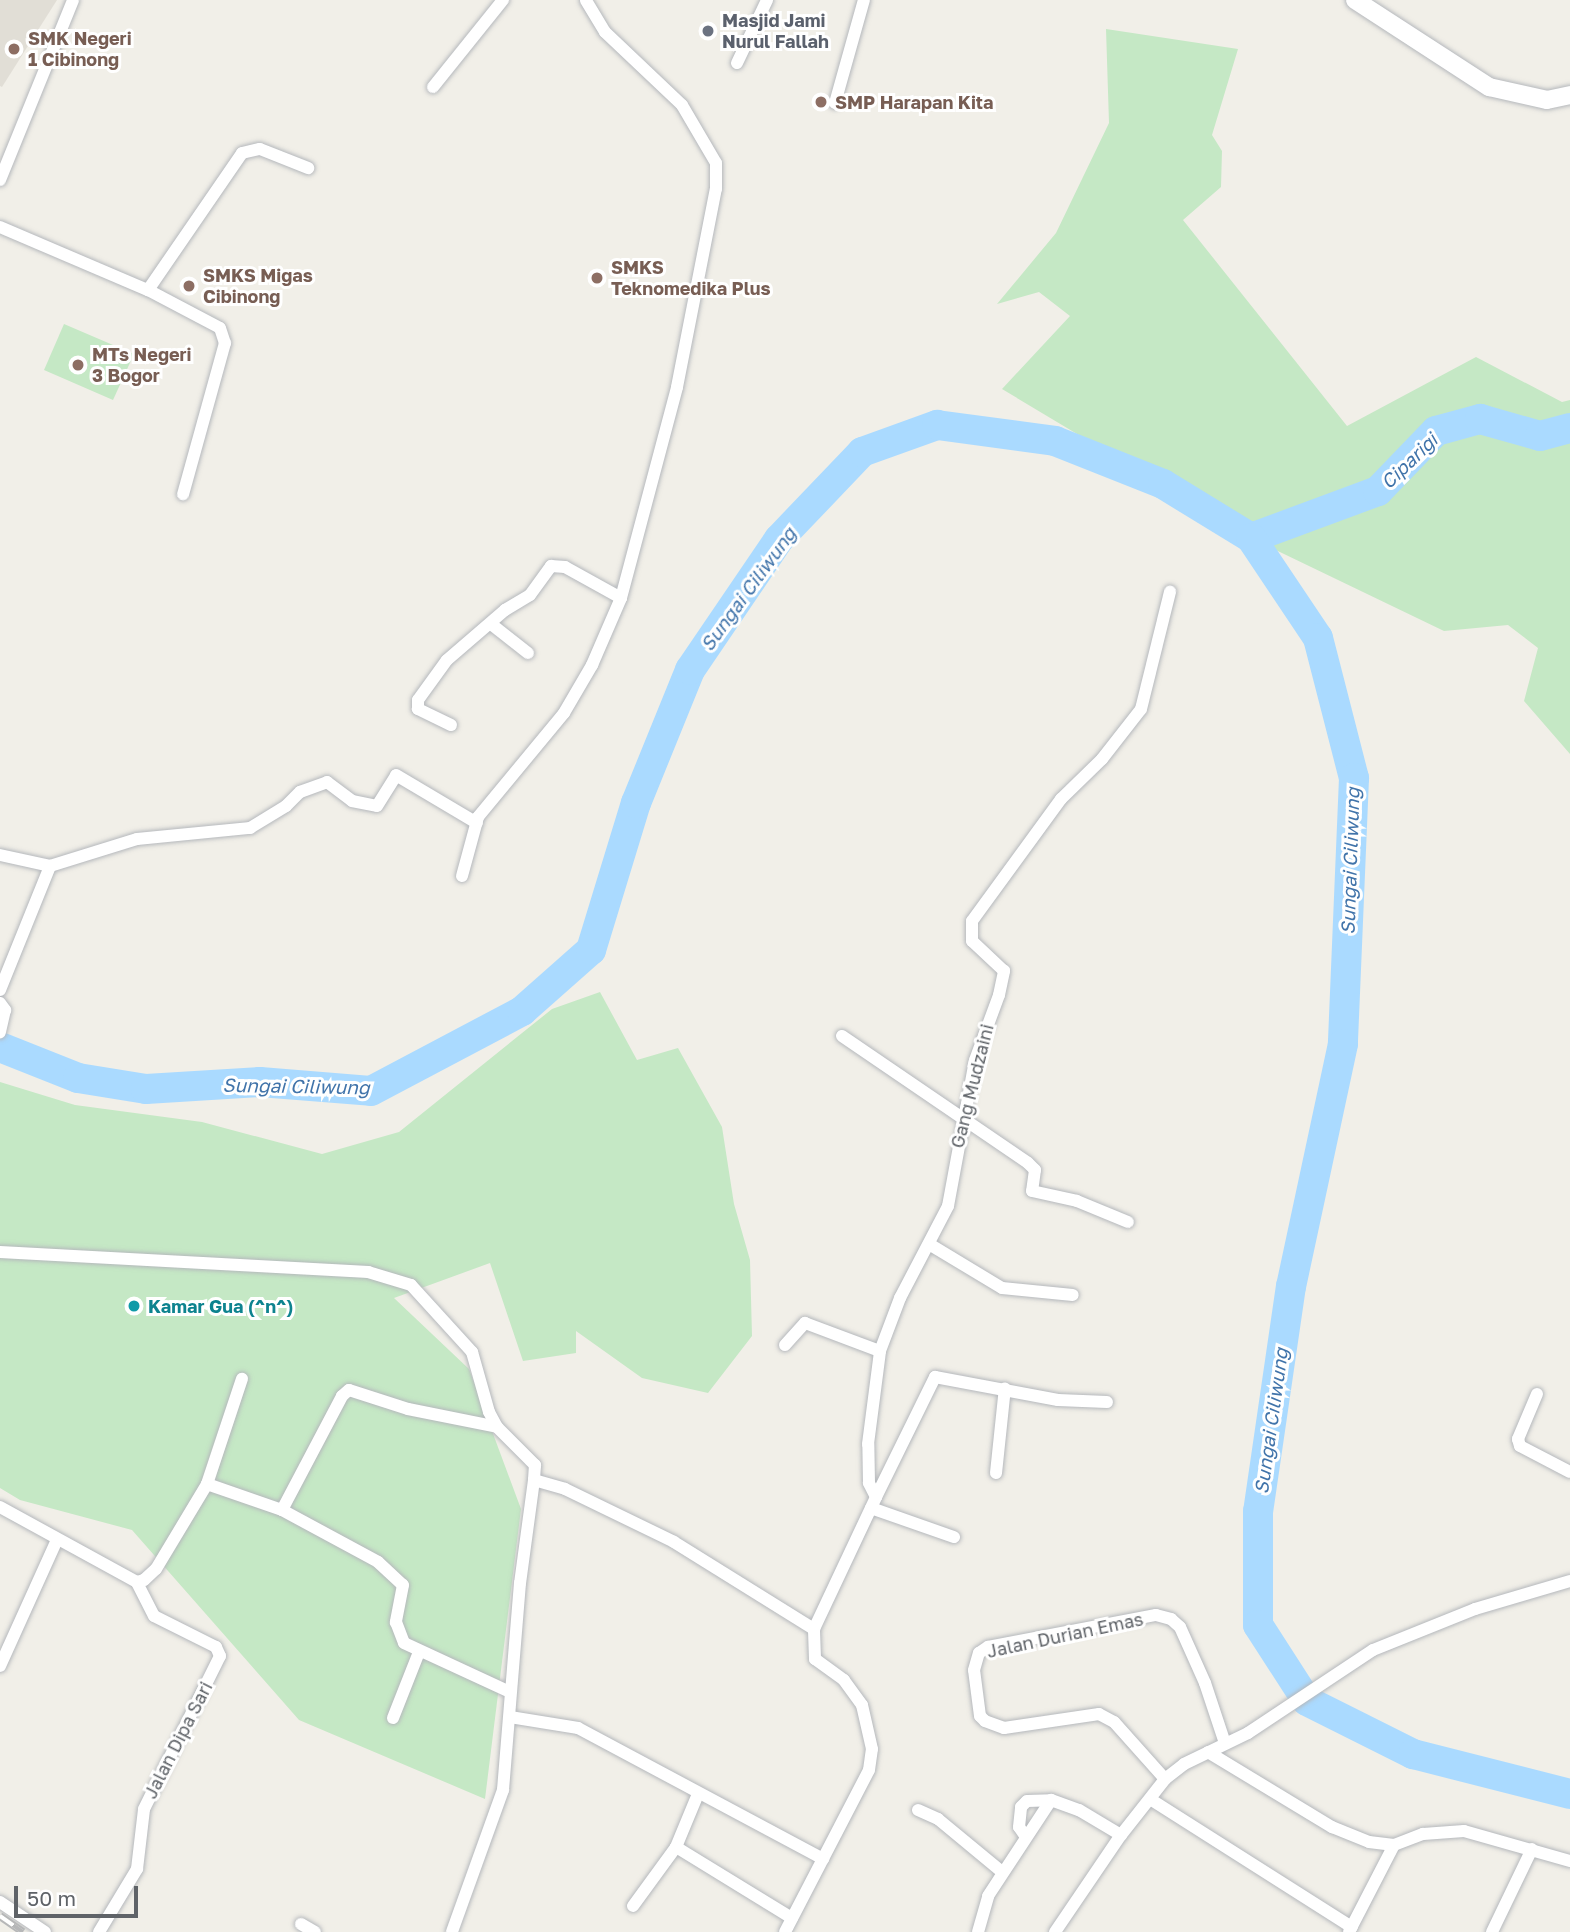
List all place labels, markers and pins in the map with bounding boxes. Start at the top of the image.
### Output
place label: Masjid Jami Nurul Fallah [722,10,829,52]
marker: Masjid Jami Nurul Fallah [700,23,716,39]
place label: SMK Negeri 1 Cibinong [28,28,132,70]
marker: SMK Negeri 1 Cibinong [6,41,22,57]
place label: SMP Harapan Kita [835,91,993,113]
marker: SMP Harapan Kita [813,94,829,110]
place label: SMKS Teknomedika Plus [611,257,770,300]
place label: SMKS Migas Cibinong [203,265,313,308]
marker: SMKS Teknomedika Plus [589,270,605,286]
marker: SMKS Migas Cibinong [181,278,197,294]
place label: MTs Negeri 3 Bogor [92,344,192,386]
marker: MTs Negeri 3 Bogor [70,357,86,373]
place label: Kamar Gua (^n^) [148,1295,293,1317]
marker: Kamar Gua (^n^) [126,1298,142,1314]

